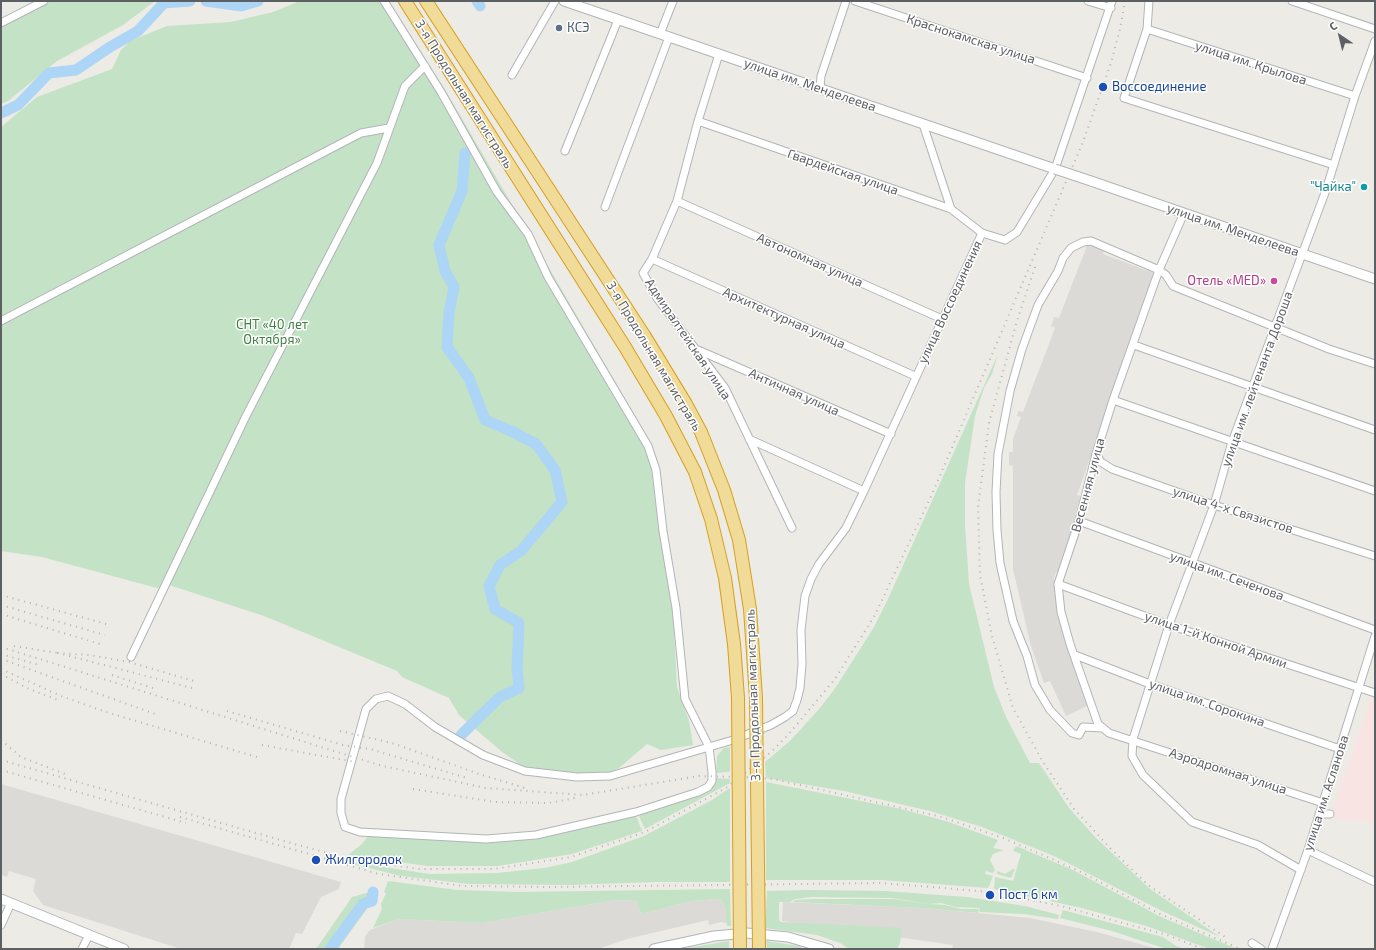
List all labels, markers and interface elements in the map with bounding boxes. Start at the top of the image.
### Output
street label: Краснокамская улица [905,11,1037,67]
north arrow [1320,16,1360,56]
street label: 3-я Продольная магистраль [412,17,516,171]
text: С [1326,19,1339,33]
place label: КСЭ [567,20,590,36]
marker: КСЭ [554,23,564,33]
street label: улица им. Крылова [1193,38,1309,88]
street label: улица им. Менделеева [742,55,878,115]
place label: Воссоединение [1112,79,1206,95]
marker: Воссоединение [1097,81,1109,93]
street label: Гвардейская улица [785,146,901,198]
place label: "Чайка" [1310,179,1356,195]
marker: "Чайка" [1359,182,1369,192]
street label: улица им. Менделеева [1165,200,1301,260]
street label: Автономная улица [754,230,866,290]
street label: улица Воссоединения [915,238,985,366]
place label: Отель «MED» [1187,273,1266,289]
street label: Адмиралтейская улица [642,275,734,403]
marker: Отель «MED» [1269,276,1279,286]
street label: 3-я Продольная магистраль [603,278,705,434]
street label: Архитектурная улица [720,284,848,352]
street label: улица им. лейтенанта Дороша [1218,289,1296,469]
park label: СНТ «40 лет Октября» [236,317,308,348]
street label: Античная улица [746,365,842,419]
street label: Весенняя улица [1068,436,1108,534]
street label: улица 4-х Связистов [1171,483,1295,537]
street label: улица им. Сеченова [1168,548,1286,604]
street label: улица 1-й Конной Армии [1143,608,1289,672]
street label: 3-я Продольная магистраль [742,609,764,781]
street label: улица им. Сорокина [1147,676,1267,730]
street label: улица им. Асланова [1300,733,1352,853]
street label: Аэродромная улица [1167,745,1289,797]
place label: Жилгородок [325,852,402,868]
marker: Жилгородок [310,854,322,866]
place label: Пост 6 км [999,887,1058,903]
marker: Пост 6 км [984,889,996,901]

